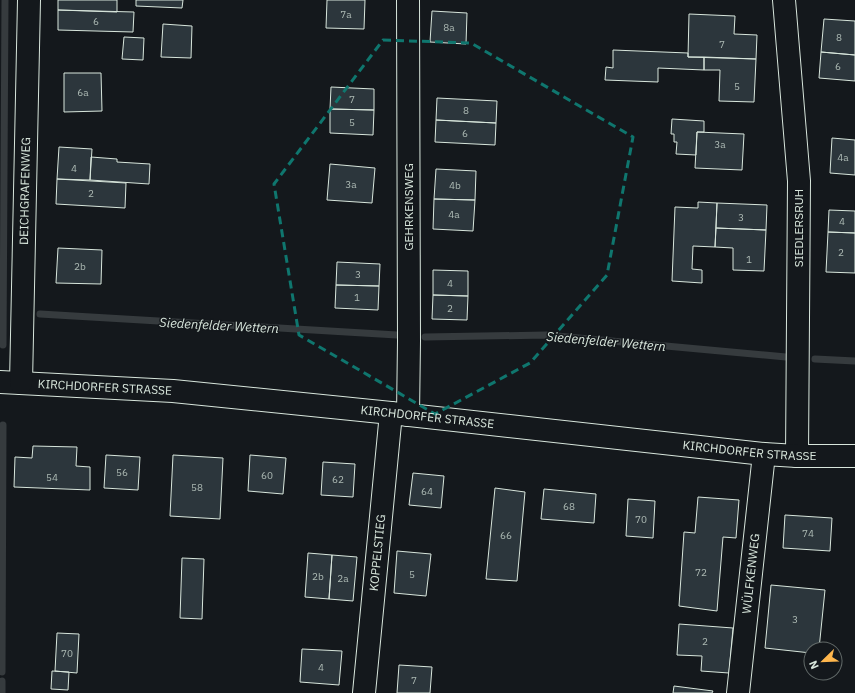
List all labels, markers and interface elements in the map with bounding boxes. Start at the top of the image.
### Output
house number: 7a [340,8,352,21]
house number: 6 [93,15,99,28]
house number: 8a [443,21,455,34]
house number: 8 [836,31,842,44]
house number: 7 [719,38,725,51]
house number: 6 [835,60,841,73]
house number: 5 [734,80,740,93]
house number: 6a [77,86,89,99]
house number: 7 [349,93,355,106]
house number: 8 [463,104,469,117]
house number: 5 [349,116,355,129]
house number: 6 [462,127,468,140]
street label: DEICHGRAFENWEG [16,137,33,245]
house number: 3a [714,138,726,151]
house number: 4a [837,151,849,164]
house number: 4 [71,162,77,175]
street label: GEHRKENSWEG [401,163,416,251]
house number: 3a [345,178,357,191]
house number: 4b [449,179,461,192]
house number: 2 [88,187,94,200]
street label: SIEDLERSRUH [791,189,806,267]
house number: 4a [448,208,460,221]
house number: 3 [738,211,744,224]
house number: 4 [839,215,845,228]
house number: 2 [838,246,844,259]
house number: 1 [746,253,752,266]
house number: 2b [74,260,86,273]
house number: 3 [355,268,361,281]
house number: 4 [447,277,453,290]
house number: 1 [354,291,360,304]
house number: 2 [447,302,453,315]
water label: Siedenfelder Wettern [159,314,279,337]
water label: Siedenfelder Wettern [546,328,666,355]
street label: KIRCHDORFER STRASSE [37,376,172,398]
street label: KIRCHDORFER STRASSE [360,402,495,431]
street label: KIRCHDORFER STRASSE [682,437,817,463]
house number: 56 [116,466,128,479]
house number: 60 [261,469,273,482]
house number: 54 [46,471,58,484]
house number: 62 [332,473,344,486]
house number: 58 [191,481,203,494]
house number: 64 [421,485,433,498]
house number: 68 [563,500,575,513]
street label: KOPPELSTIEG [366,513,388,592]
house number: 70 [635,513,647,526]
house number: 74 [802,527,814,540]
house number: 66 [500,529,512,542]
street label: WÜLFKENWEG [739,533,762,615]
house number: 72 [695,566,707,579]
house number: 5 [409,568,415,581]
house number: 2b [312,570,324,583]
house number: 2a [337,572,349,585]
house number: 3 [792,613,798,626]
house number: 2 [702,635,708,648]
north arrow [803,641,843,681]
house number: 70 [61,647,73,660]
text: N [806,658,822,671]
house number: 4 [318,661,324,674]
house number: 7 [411,674,417,687]

